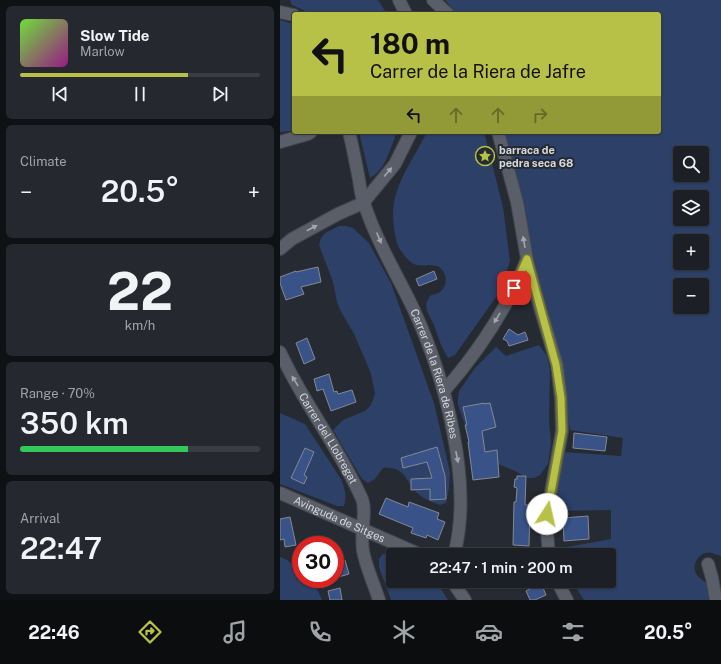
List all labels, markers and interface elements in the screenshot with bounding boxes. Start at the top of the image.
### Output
text: Slow Tide [80,27,149,44]
text: 180 m [370,27,450,60]
icon: left [304,28,356,80]
text: Marlow [80,44,125,59]
text: Carrer de la Riera de Jafre [370,61,586,82]
icon: previous [49,83,71,105]
icon: pause [129,83,151,105]
icon: next [209,83,231,105]
icon: left [403,104,425,126]
icon: ahead [445,104,467,126]
icon: ahead [487,104,509,126]
icon: right [529,104,551,126]
place label: barraca de pedra seca 68 [499,144,573,169]
place icon: barraca de pedra seca 68 [474,145,496,167]
map controls [673,146,709,314]
button: search [673,146,709,182]
text: Climate [20,154,67,169]
one-way arrow [384,167,393,178]
text: 20.5° [101,173,179,209]
text: − [20,179,32,205]
text: + [248,179,260,205]
button: layers [673,190,709,226]
one-way arrow [307,224,318,231]
one-way arrow [376,233,382,245]
button: + [673,234,709,270]
one-way arrow [521,236,527,248]
text: 22 [107,261,173,322]
pin [497,271,531,305]
icon: arrive [503,277,525,299]
button: − [673,278,709,314]
street label: Carrer de la Riera de Ribes [408,307,460,440]
one-way arrow [493,312,500,324]
text: km/h [125,318,155,333]
one-way arrow [291,376,299,387]
text: Range · 70% [20,386,95,401]
street label: Carrer del Llobregat [297,391,360,486]
text: 350 km [20,405,129,441]
one-way arrow [454,451,460,463]
position arrow [526,493,568,535]
street label: Avinguda de Sitges [292,494,387,545]
text: Arrival [20,511,60,526]
text: 22:47 [20,530,102,566]
speed limit sign: 30 [292,536,344,588]
text: 22:47 · 1 min · 200 m [430,559,572,576]
icon: directions [136,618,164,646]
icon: music [221,618,249,646]
icon: phone [306,618,334,646]
icon: climate [390,618,418,646]
icon: car [475,618,503,646]
icon: filters [559,618,587,646]
text: 22:46 [28,622,80,643]
text: 20.5° [644,622,693,643]

